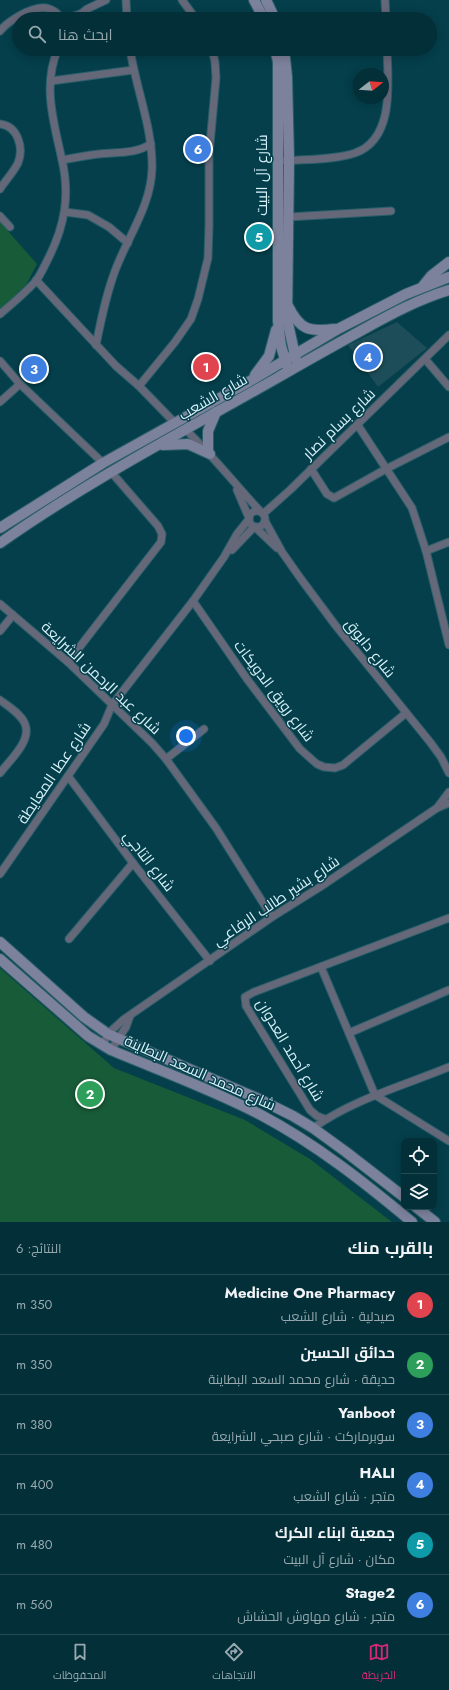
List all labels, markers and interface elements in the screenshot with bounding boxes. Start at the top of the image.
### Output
search box [12,12,437,56]
icon: search [26,23,48,45]
text: ابحث هنا [58,24,113,46]
north arrow [353,68,389,104]
pin: 6 [185,134,211,164]
street label: شارع آل البيت [251,134,273,216]
pin: 5 [246,222,272,252]
pin: 4 [355,342,381,372]
pin: 1 [193,352,219,382]
pin: 3 [21,354,47,384]
street label: شارع الشعب [174,368,252,426]
street label: شارع بسام نصار [297,383,380,465]
street label: شارع دابوق [339,614,401,682]
street label: شارع عبد الرحمن الشرايعة [36,616,166,740]
street label: شارع رويق الدويكات [228,636,320,746]
street label: شارع عطا المعايطة [12,718,96,828]
your location [176,726,196,746]
street label: شارع التاجي [117,826,180,897]
street label: شارع بشير طالب الرفاعي [208,850,344,953]
street label: شارع أحمد العدوان [251,994,329,1106]
street label: شارع محمد السعد البطاينة [121,1030,279,1116]
pin: 2 [77,1079,103,1109]
map controls [401,1138,437,1210]
button: locate [401,1138,437,1174]
button: layers [401,1174,437,1210]
text: بالقرب منك [348,1236,433,1260]
text: النتائج: 6 [16,1239,62,1258]
text: Medicine One Pharmacy [225,1282,395,1304]
text: 350 m [16,1295,52,1314]
text: 1 [417,1295,423,1314]
text: صيدلية · شارع الشعب [281,1307,395,1326]
text: حدائق الحسين [300,1342,395,1364]
text: 350 m [16,1355,52,1374]
text: 2 [416,1355,424,1374]
text: حديقة · شارع محمد السعد البطاينة [208,1370,395,1389]
text: Yanboot [338,1402,395,1424]
text: 380 m [16,1415,52,1434]
text: 3 [416,1415,424,1434]
text: سوبرماركت · شارع صبحي الشرايعة [212,1427,395,1446]
text: HALI [359,1462,395,1484]
text: 400 m [16,1475,53,1494]
text: 4 [415,1475,425,1494]
text: متجر · شارع الشعب [293,1487,395,1506]
text: جمعية ابناء الكرك [275,1522,395,1544]
text: 480 m [16,1535,53,1554]
text: 5 [416,1535,424,1554]
text: مكان · شارع آل البيت [283,1550,395,1569]
text: Stage2 [345,1582,395,1604]
text: 560 m [16,1595,53,1614]
text: 6 [416,1595,424,1614]
text: متجر · شارع مهاوش الحشاش [237,1607,395,1626]
tab: المحفوظات [53,1641,106,1685]
tab: الاتجاهات [212,1641,256,1685]
tab: الخريطة [362,1641,396,1685]

